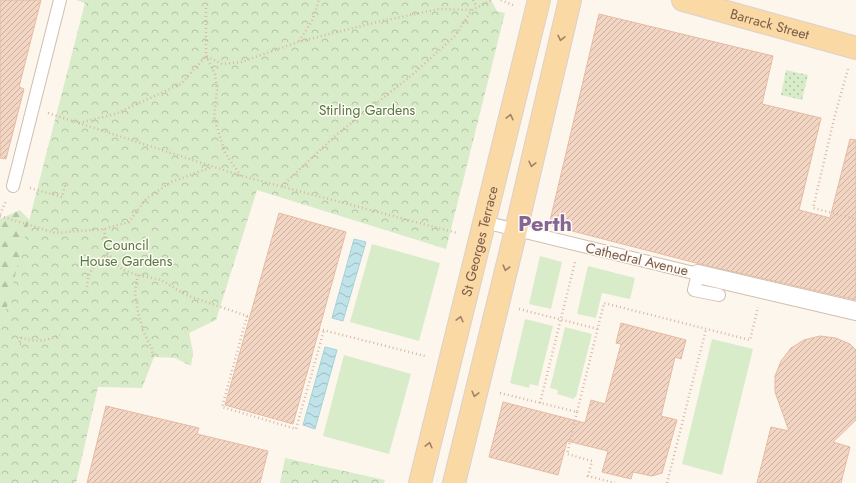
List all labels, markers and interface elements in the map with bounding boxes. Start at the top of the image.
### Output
street label: Barrack Street [728,4,812,45]
one-way arrow [558,35,566,41]
park label: Stirling Gardens [319,100,416,120]
one-way arrow [505,113,514,120]
one-way arrow [528,161,536,168]
street label: St Georges Terrace [456,184,503,299]
district label: Perth [518,207,572,239]
park label: Council House Gardens [80,235,173,271]
street label: Cathedral Avenue [584,237,690,281]
one-way arrow [502,264,511,271]
one-way arrow [455,316,464,323]
one-way arrow [472,391,480,397]
one-way arrow [424,442,433,449]

